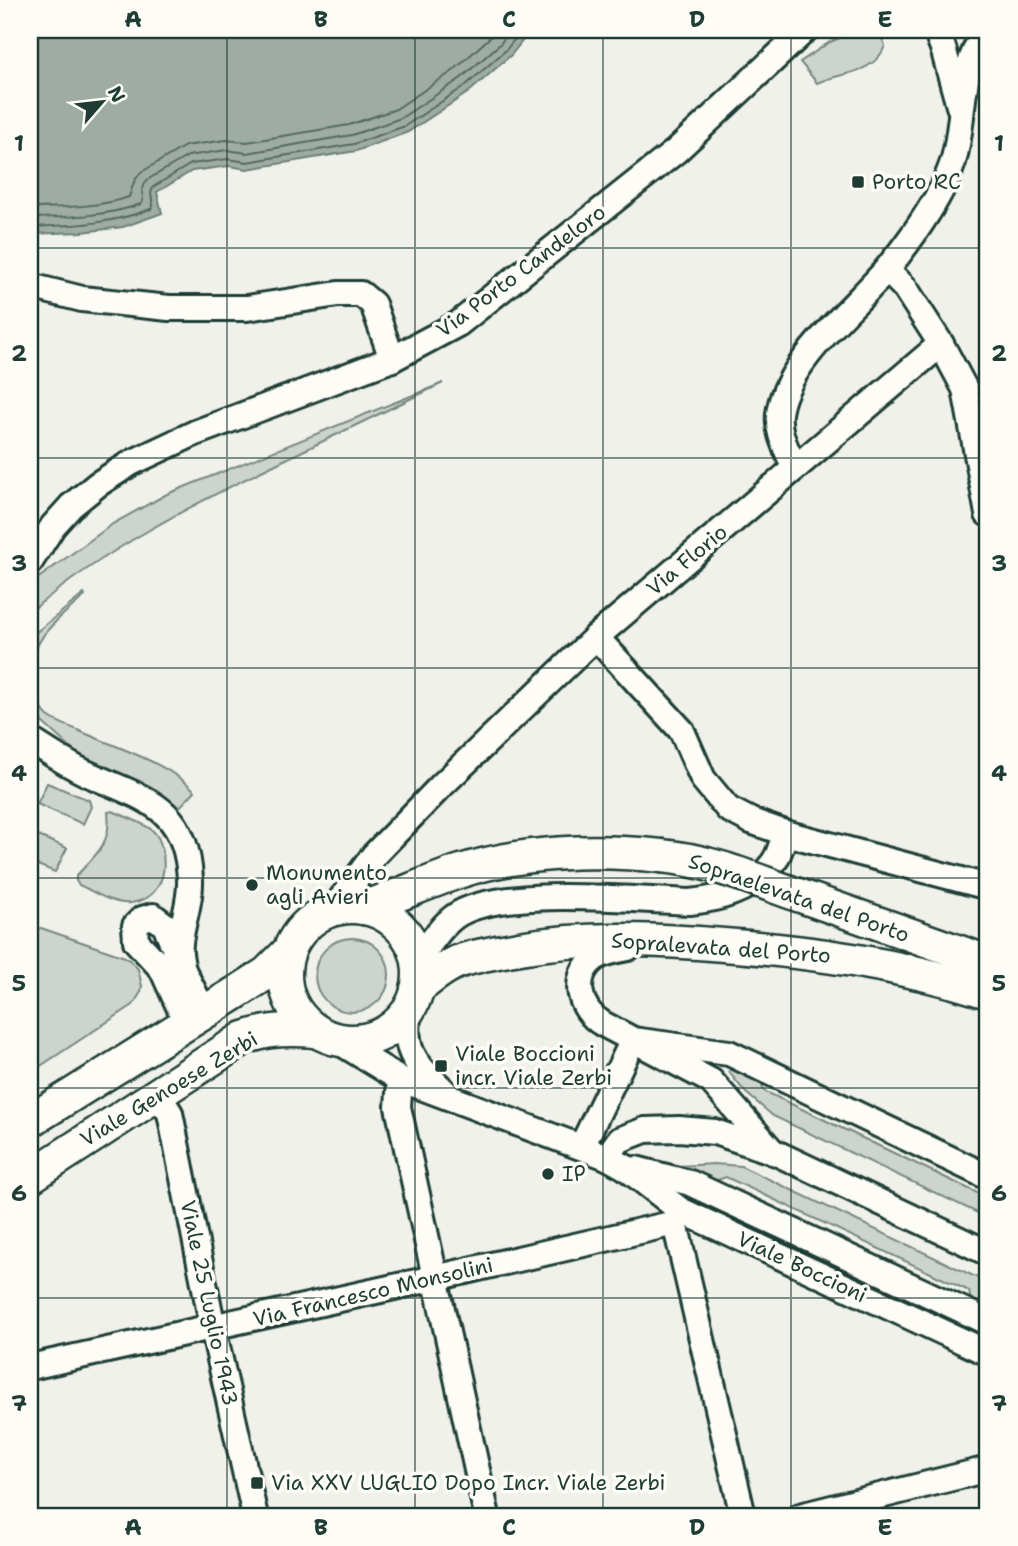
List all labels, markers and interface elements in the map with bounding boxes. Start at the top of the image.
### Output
text: A [124,4,142,34]
text: B [314,4,328,34]
text: C [502,4,516,34]
text: D [689,4,705,34]
text: E [877,4,893,34]
north arrow [66,66,136,136]
text: N [102,82,131,107]
text: 1 [14,128,24,158]
text: 1 [994,128,1004,158]
place label: Porto RC [872,168,961,196]
marker: Porto RC [850,174,866,190]
street label: Via Porto Candeloro [431,198,611,344]
text: 2 [11,338,27,368]
text: 2 [991,338,1007,368]
street label: Via Florio [641,518,733,602]
text: 3 [11,548,27,578]
text: 3 [991,548,1007,578]
text: 4 [11,758,27,788]
text: 4 [991,758,1007,788]
street label: Sopraelevata del Porto [685,847,913,949]
place label: Monumento agli Avieri [266,859,387,911]
marker: Monumento agli Avieri [244,877,260,893]
street label: Sopralevata del Porto [610,926,832,970]
text: 5 [12,968,26,998]
text: 5 [992,968,1006,998]
street label: Viale Genoese Zerbi [75,1025,263,1153]
place label: Viale Boccioni incr. Viale Zerbi [455,1040,612,1092]
marker: Viale Boccioni incr. Viale Zerbi [433,1058,449,1074]
place label: IP [562,1160,586,1188]
marker: IP [540,1166,556,1182]
text: 6 [11,1178,27,1208]
text: 6 [991,1178,1007,1208]
street label: Viale 25 Luglio 1943 [174,1198,244,1408]
street label: Viale Boccioni [733,1225,871,1309]
street label: Via Francesco Monsolini [250,1251,496,1333]
text: 7 [11,1388,27,1418]
text: 7 [991,1388,1007,1418]
place label: Via XXV LUGLIO Dopo Incr. Viale Zerbi [271,1469,666,1497]
marker: Via XXV LUGLIO Dopo Incr. Viale Zerbi [249,1475,265,1491]
text: A [124,1512,142,1542]
text: B [314,1512,328,1542]
text: C [502,1512,516,1542]
text: D [689,1512,705,1542]
text: E [877,1512,893,1542]

